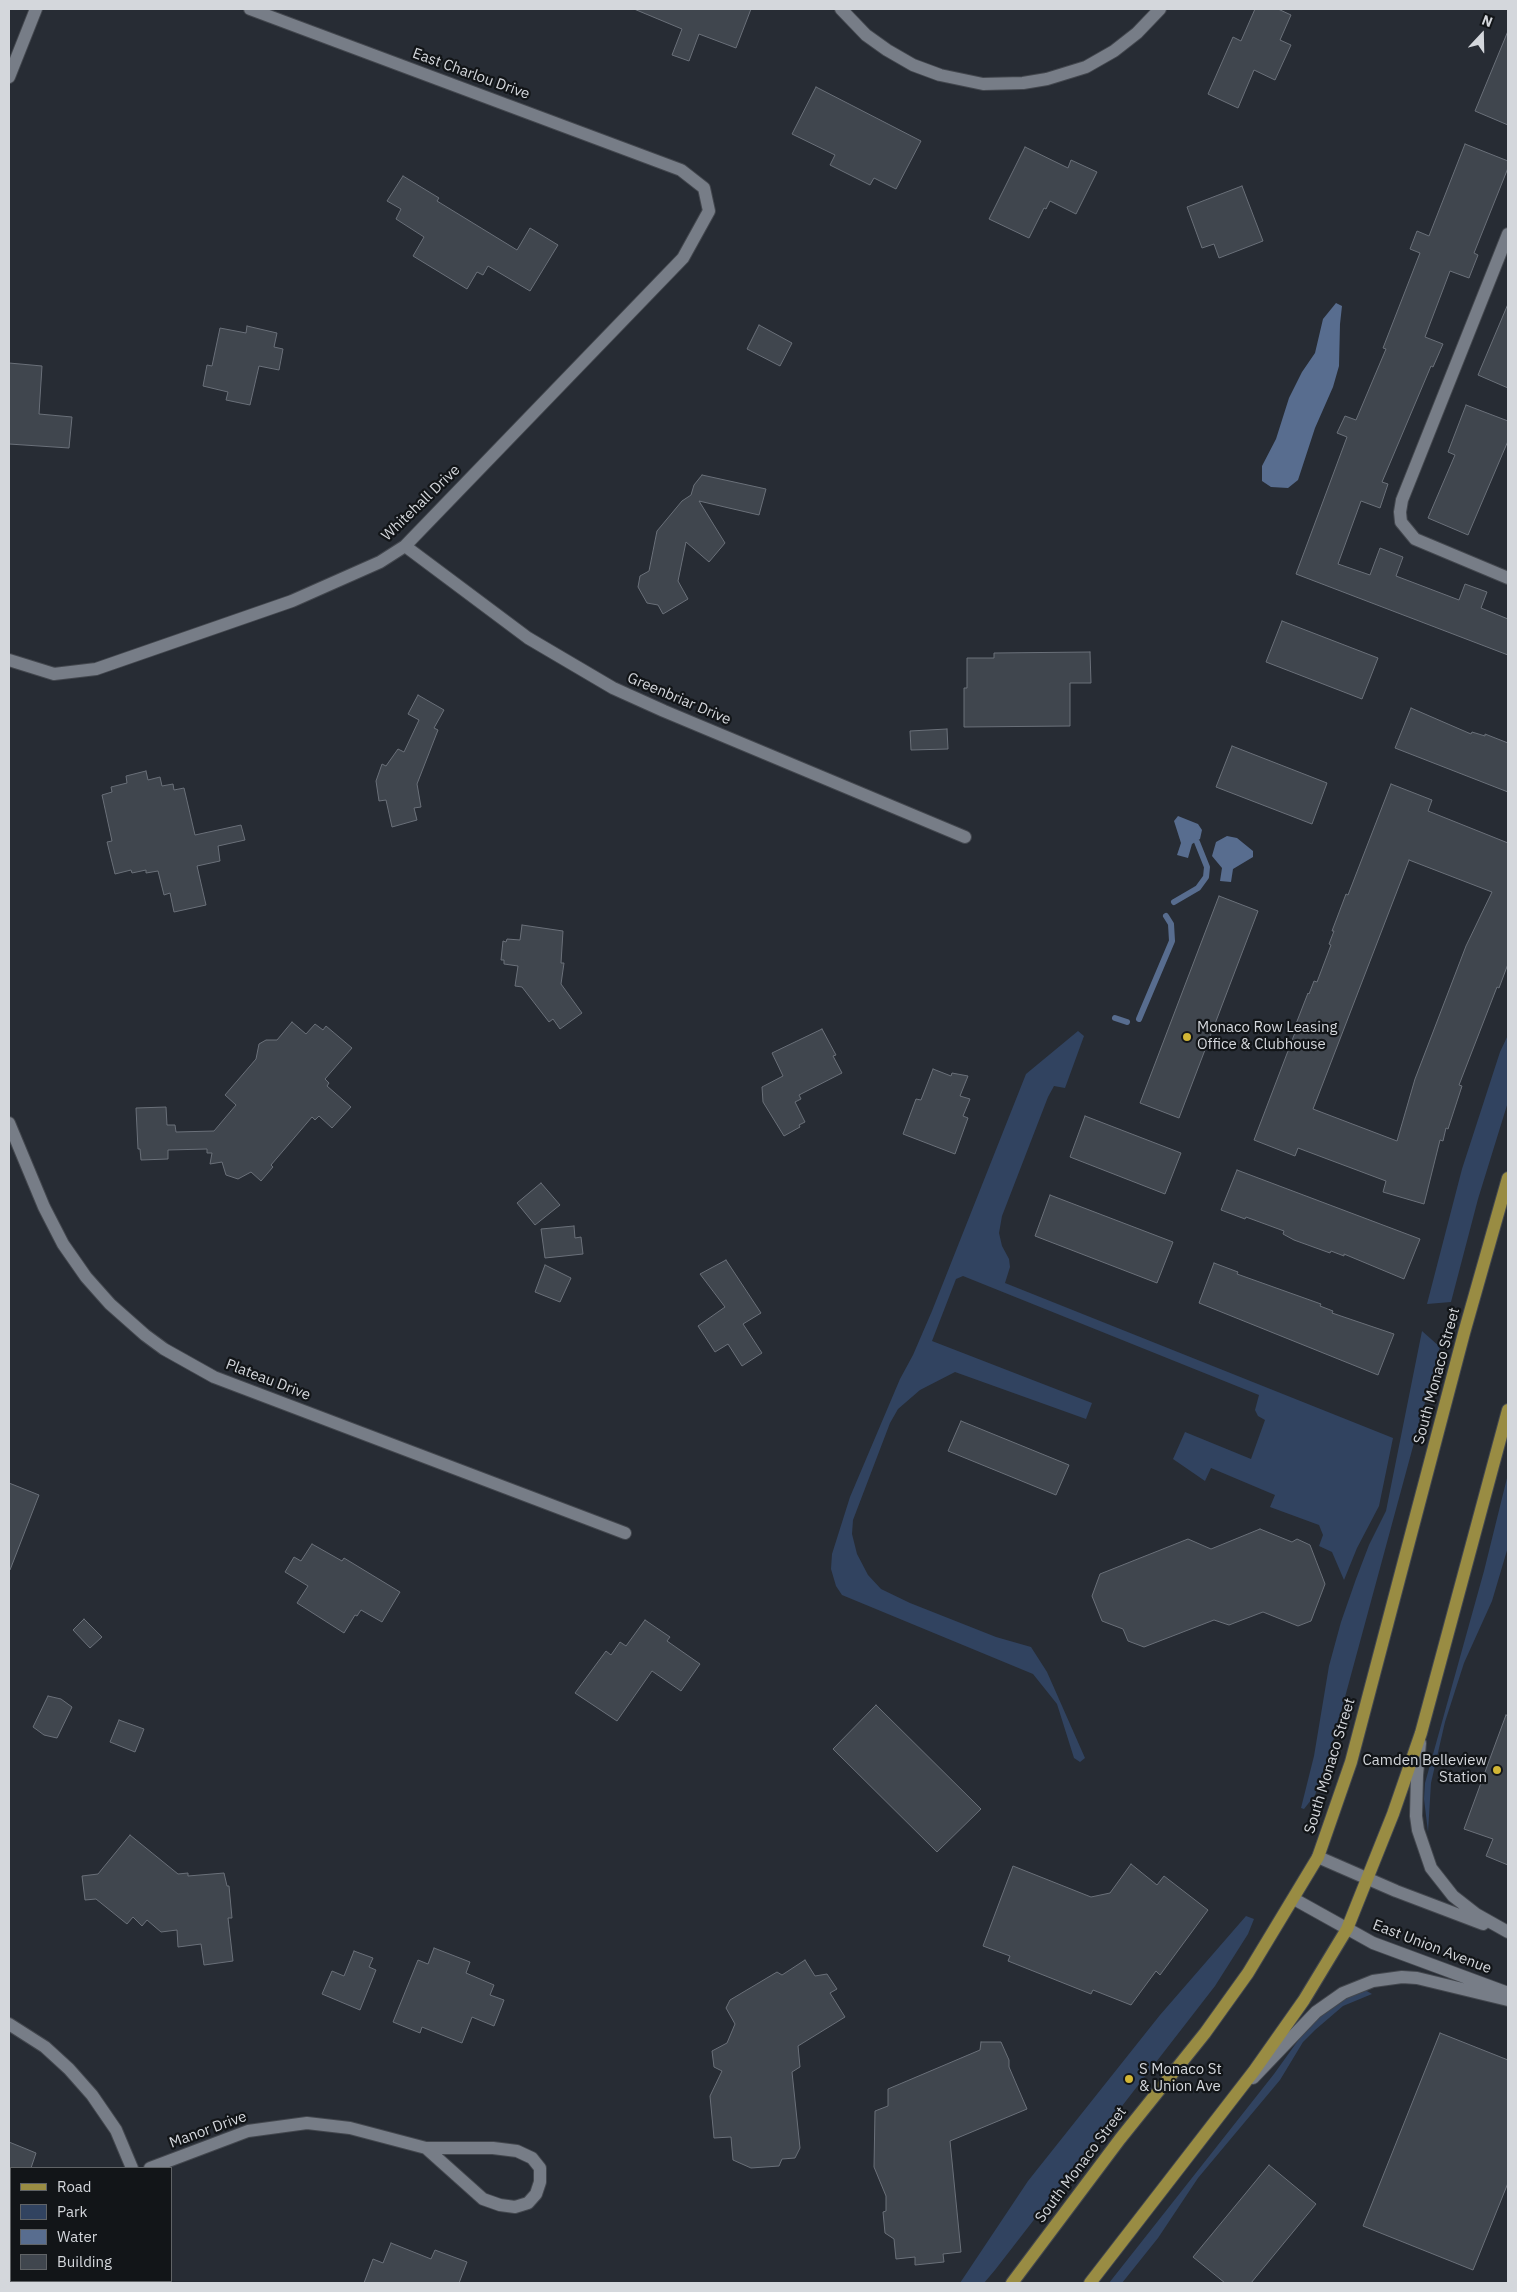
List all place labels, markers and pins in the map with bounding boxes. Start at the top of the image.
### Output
place label: Monaco Row Leasing Office & Clubhouse [1197,1019,1337,1054]
marker: Monaco Row Leasing Office & Clubhouse [1181,1031,1193,1043]
place label: Camden Belleview Station [1363,1752,1487,1787]
marker: Camden Belleview Station [1491,1764,1503,1776]
place label: S Monaco St & Union Ave [1139,2061,1222,2096]
marker: S Monaco St & Union Ave [1123,2073,1135,2085]

